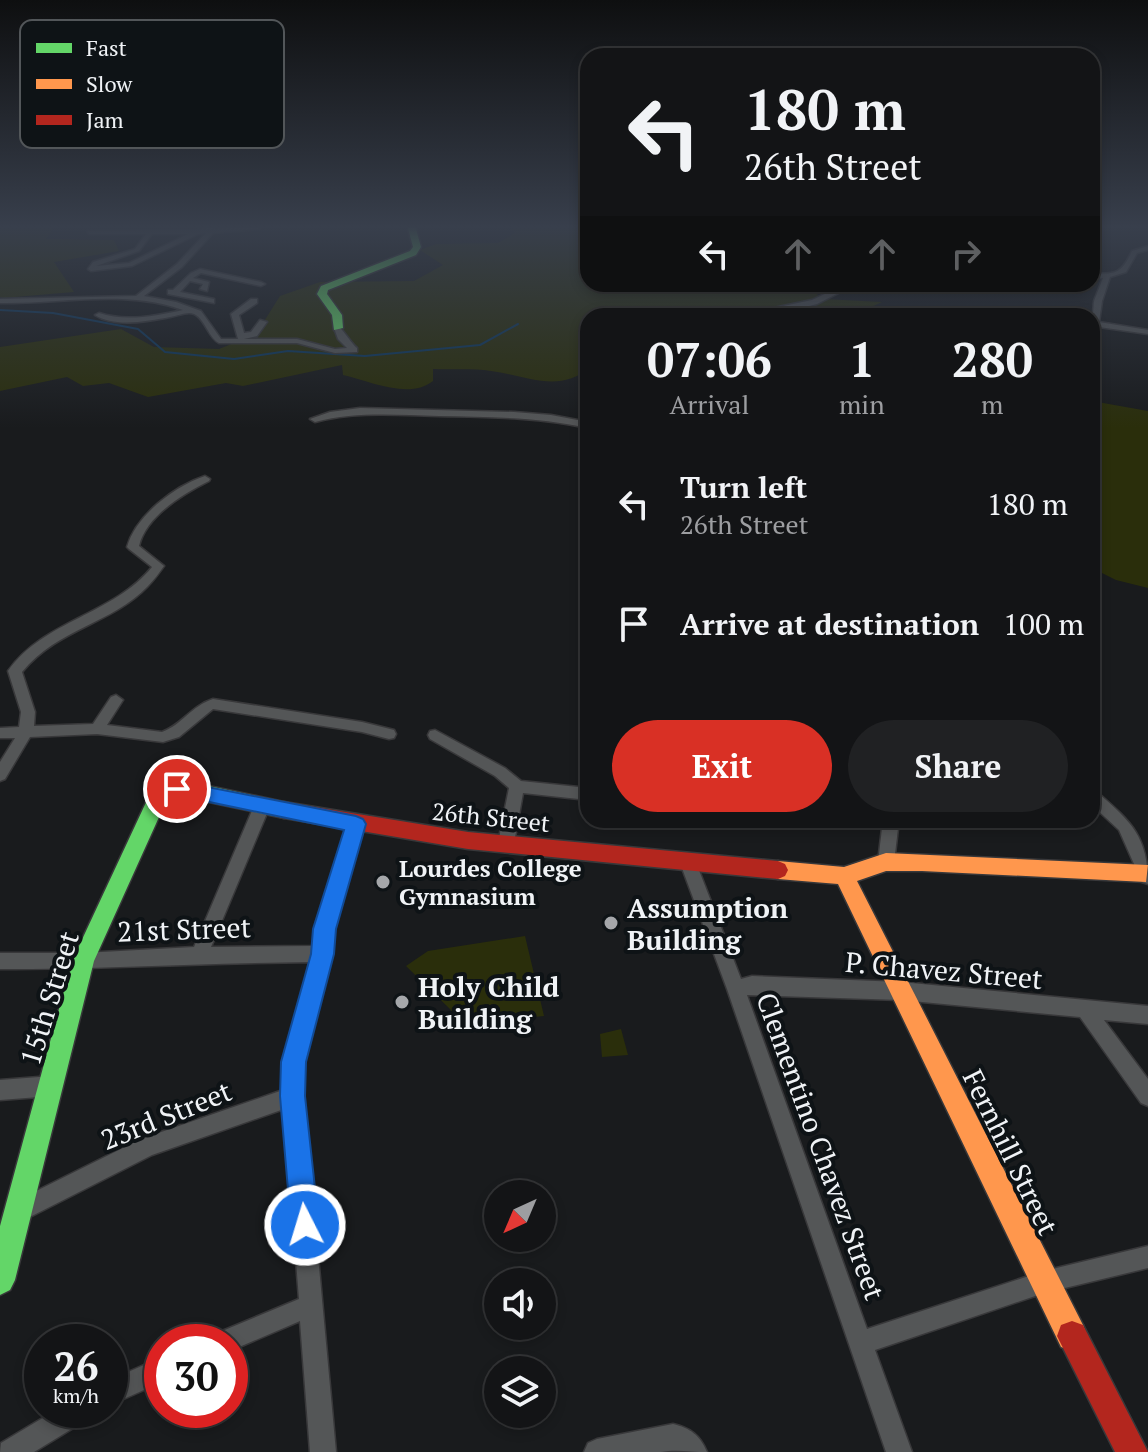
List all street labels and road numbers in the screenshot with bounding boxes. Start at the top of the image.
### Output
street label: 26th Street [430,795,552,839]
street label: 21st Street [116,908,252,950]
street label: 15th Street [11,926,87,1069]
street label: P. Chavez Street [844,943,1045,997]
street label: Clementino Chavez Street [748,987,894,1305]
street label: Fernhill Street [955,1063,1067,1242]
street label: 23rd Street [95,1072,237,1158]

